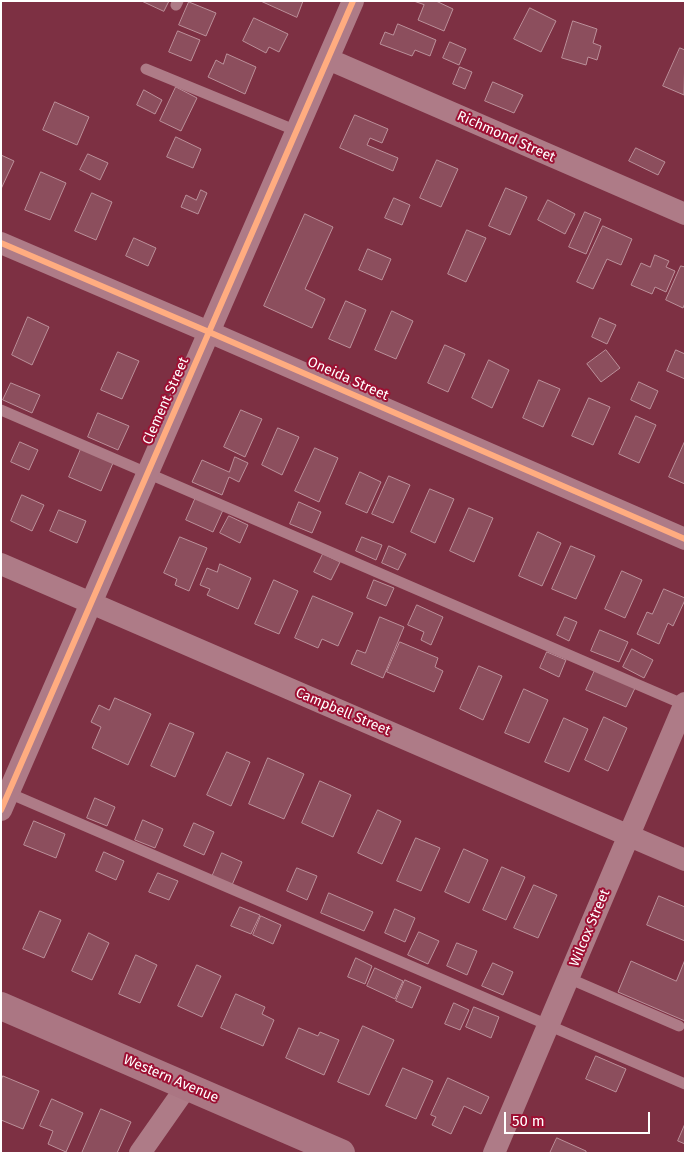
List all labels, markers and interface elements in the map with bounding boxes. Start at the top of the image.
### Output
street label: Richmond Street [454,108,558,166]
street label: Oneida Street [305,354,391,404]
street label: Clement Street [139,355,193,447]
street label: Campbell Street [293,684,393,740]
street label: Wilcox Street [566,887,614,969]
street label: Western Avenue [121,1051,221,1107]
scale bar [506,1102,652,1134]
text: 50 m [512,1112,545,1130]

